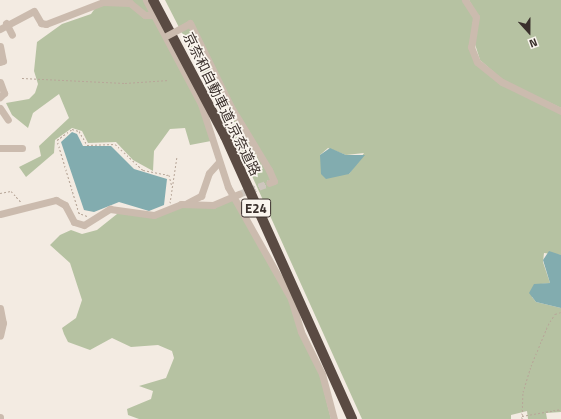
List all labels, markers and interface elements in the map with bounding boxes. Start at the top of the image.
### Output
north arrow [509,12,549,52]
street label: 京奈和自動車道;京奈道路 [180,30,264,178]
text: N [527,34,540,52]
road number: E24 [241,197,271,219]

